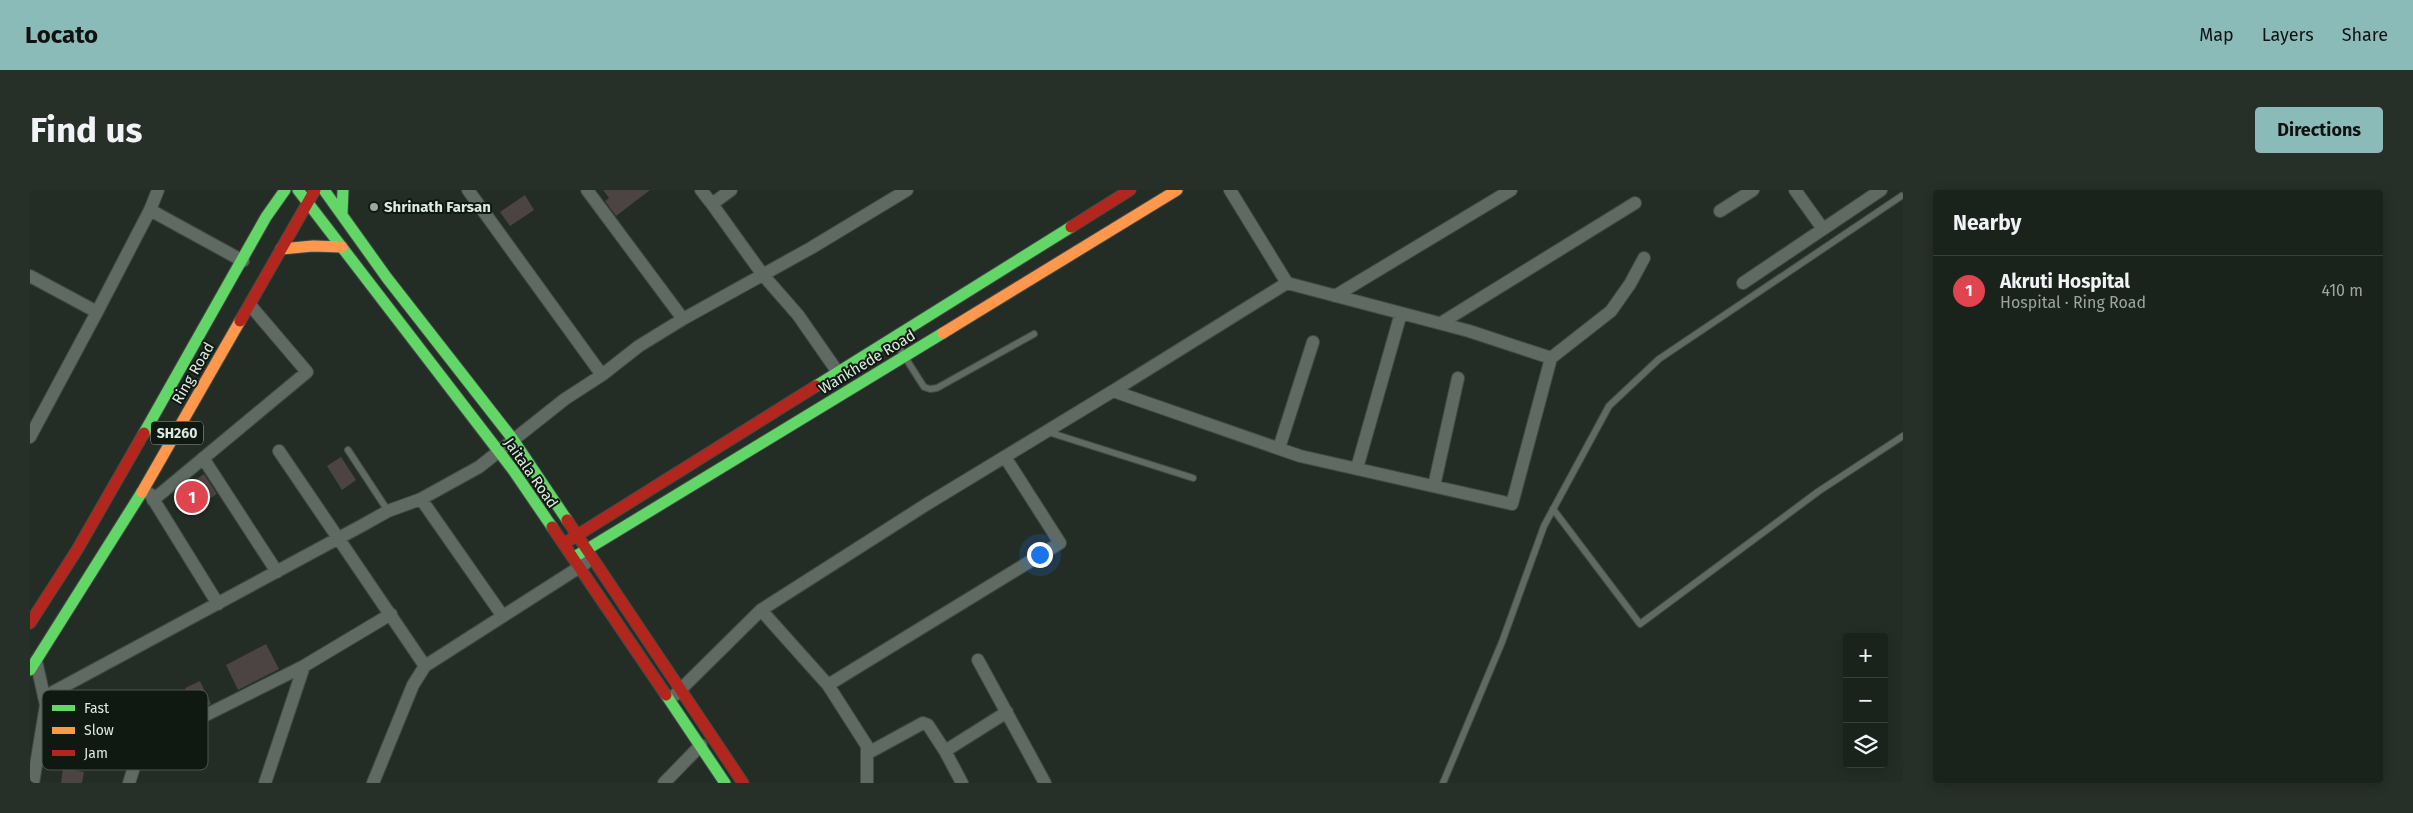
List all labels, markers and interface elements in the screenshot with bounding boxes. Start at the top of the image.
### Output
text: Locato [25,21,98,49]
text: Map [2199,24,2234,46]
text: Layers [2262,24,2314,46]
text: Share [2342,24,2388,46]
button: Directions [2255,107,2383,153]
text: Find us [30,109,142,151]
place label: Shrinath Farsan [384,198,491,216]
marker: Shrinath Farsan [368,201,380,213]
text: Nearby [1953,210,2021,236]
text: Akruti Hospital [2000,270,2130,293]
text: 1 [1965,281,1973,300]
text: 410 m [2322,281,2363,300]
text: Hospital · Ring Road [2000,293,2146,312]
street label: Wankhede Road [816,326,918,398]
street label: Ring Road [168,339,218,407]
road number: SH260 [151,422,203,444]
street label: Jaitala Road [500,435,562,511]
pin: 1 [176,478,208,516]
your location [1027,542,1053,568]
map controls [1843,633,1888,768]
button: + [1843,633,1888,678]
button: − [1843,678,1888,723]
legend [42,690,208,770]
text: Fast [84,700,110,717]
text: Slow [84,722,114,739]
button: layers [1843,723,1888,768]
text: Jam [84,745,108,762]

